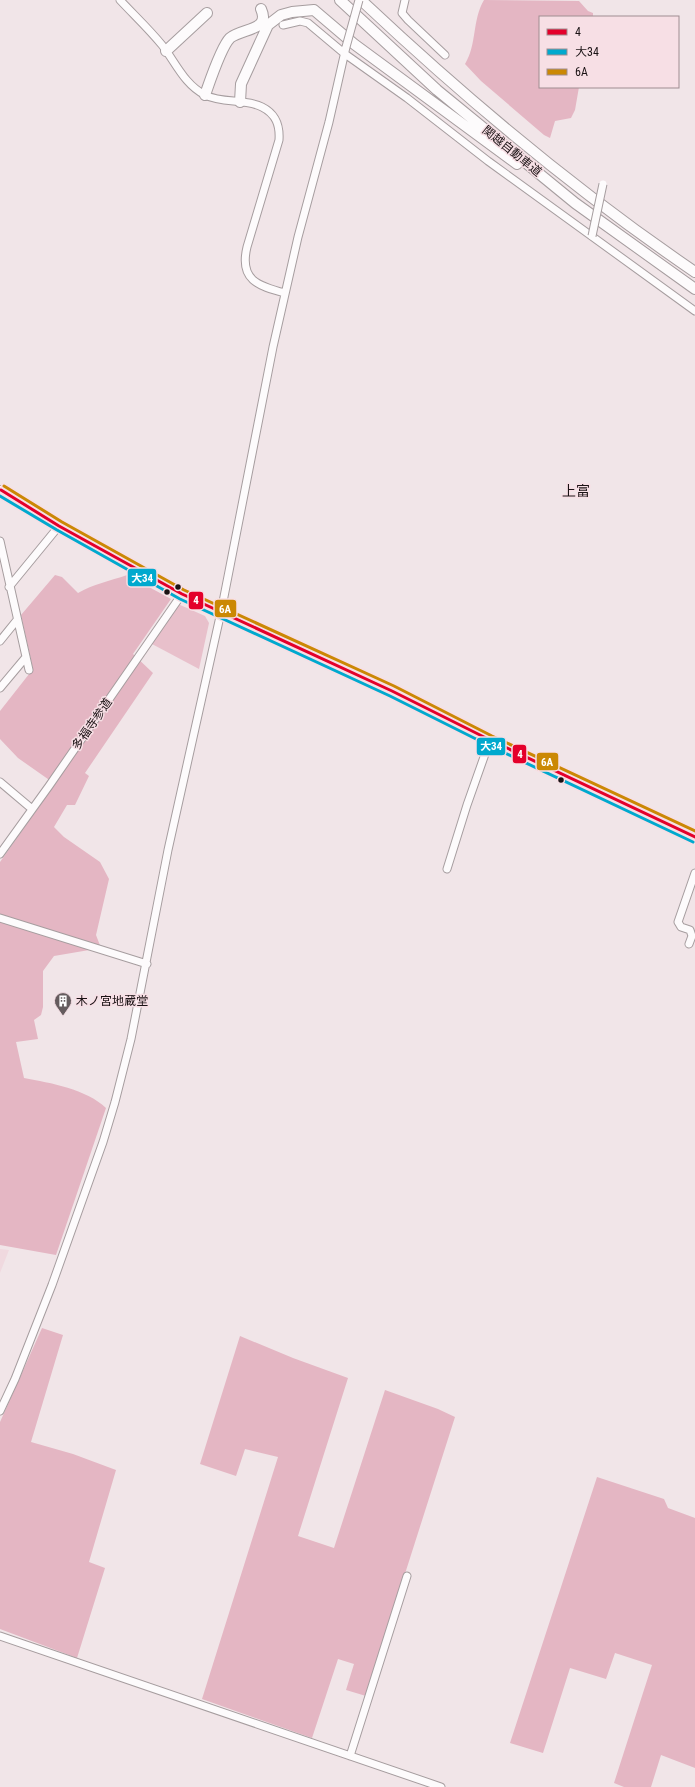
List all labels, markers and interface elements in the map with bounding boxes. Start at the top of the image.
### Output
legend [539,16,679,88]
text: 4 [575,25,581,39]
text: 大34 [575,45,599,59]
text: 6A [575,65,588,79]
street label: 関越自動車道 [480,123,544,179]
district label: 上富 [562,483,590,499]
line badge: 大34 [127,568,157,587]
text: 大34 [131,572,153,585]
unlabelled marker [173,582,183,592]
unlabelled marker [162,587,172,597]
line badge: 4 [188,591,204,610]
text: 4 [193,594,199,607]
line badge: 6A [214,599,237,618]
text: 6A [219,603,231,616]
street label: 多福寺参道 [69,695,115,753]
line badge: 大34 [476,737,506,756]
text: 大34 [480,740,502,753]
line badge: 4 [512,744,527,764]
text: 4 [517,748,523,761]
line badge: 6A [536,752,559,771]
text: 6A [541,756,553,769]
unlabelled marker [556,775,566,785]
building icon: 木ノ宮地蔵堂 [53,991,73,1016]
place label: 木ノ宮地蔵堂 [76,994,148,1008]

